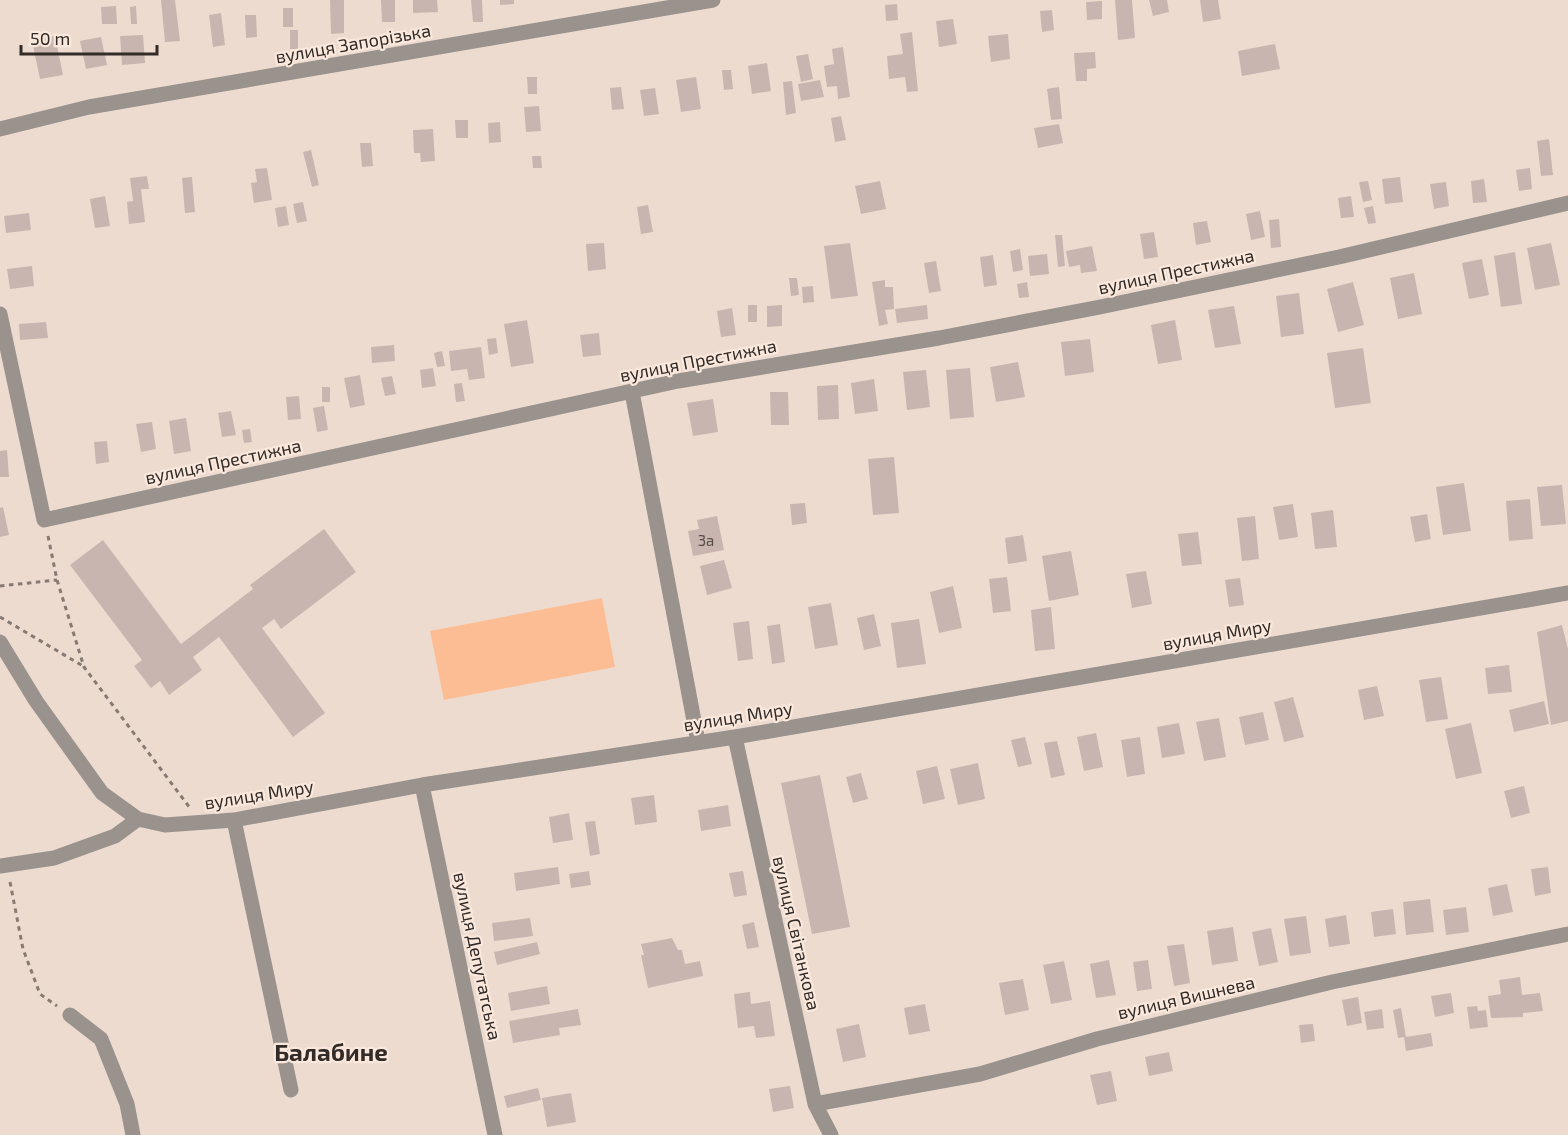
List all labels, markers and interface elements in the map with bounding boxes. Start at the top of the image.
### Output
scale bar [21,18,158,56]
street label: вулиця Запорізька [274,19,432,67]
text: 50 m [30,27,70,49]
street label: вулиця Престижна [1096,244,1256,298]
street label: вулиця Престижна [618,334,778,386]
street label: вулиця Престижна [143,434,303,488]
house number: 3а [698,531,714,549]
street label: вулиця Миру [1161,614,1274,654]
street label: вулиця Миру [682,696,795,735]
street label: вулиця Миру [203,774,316,813]
street label: вулиця Світанкова [769,854,825,1012]
street label: вулиця Депутатська [449,870,507,1042]
street label: вулиця Вишнева [1115,970,1257,1024]
district label: Балабине [274,1037,388,1066]

